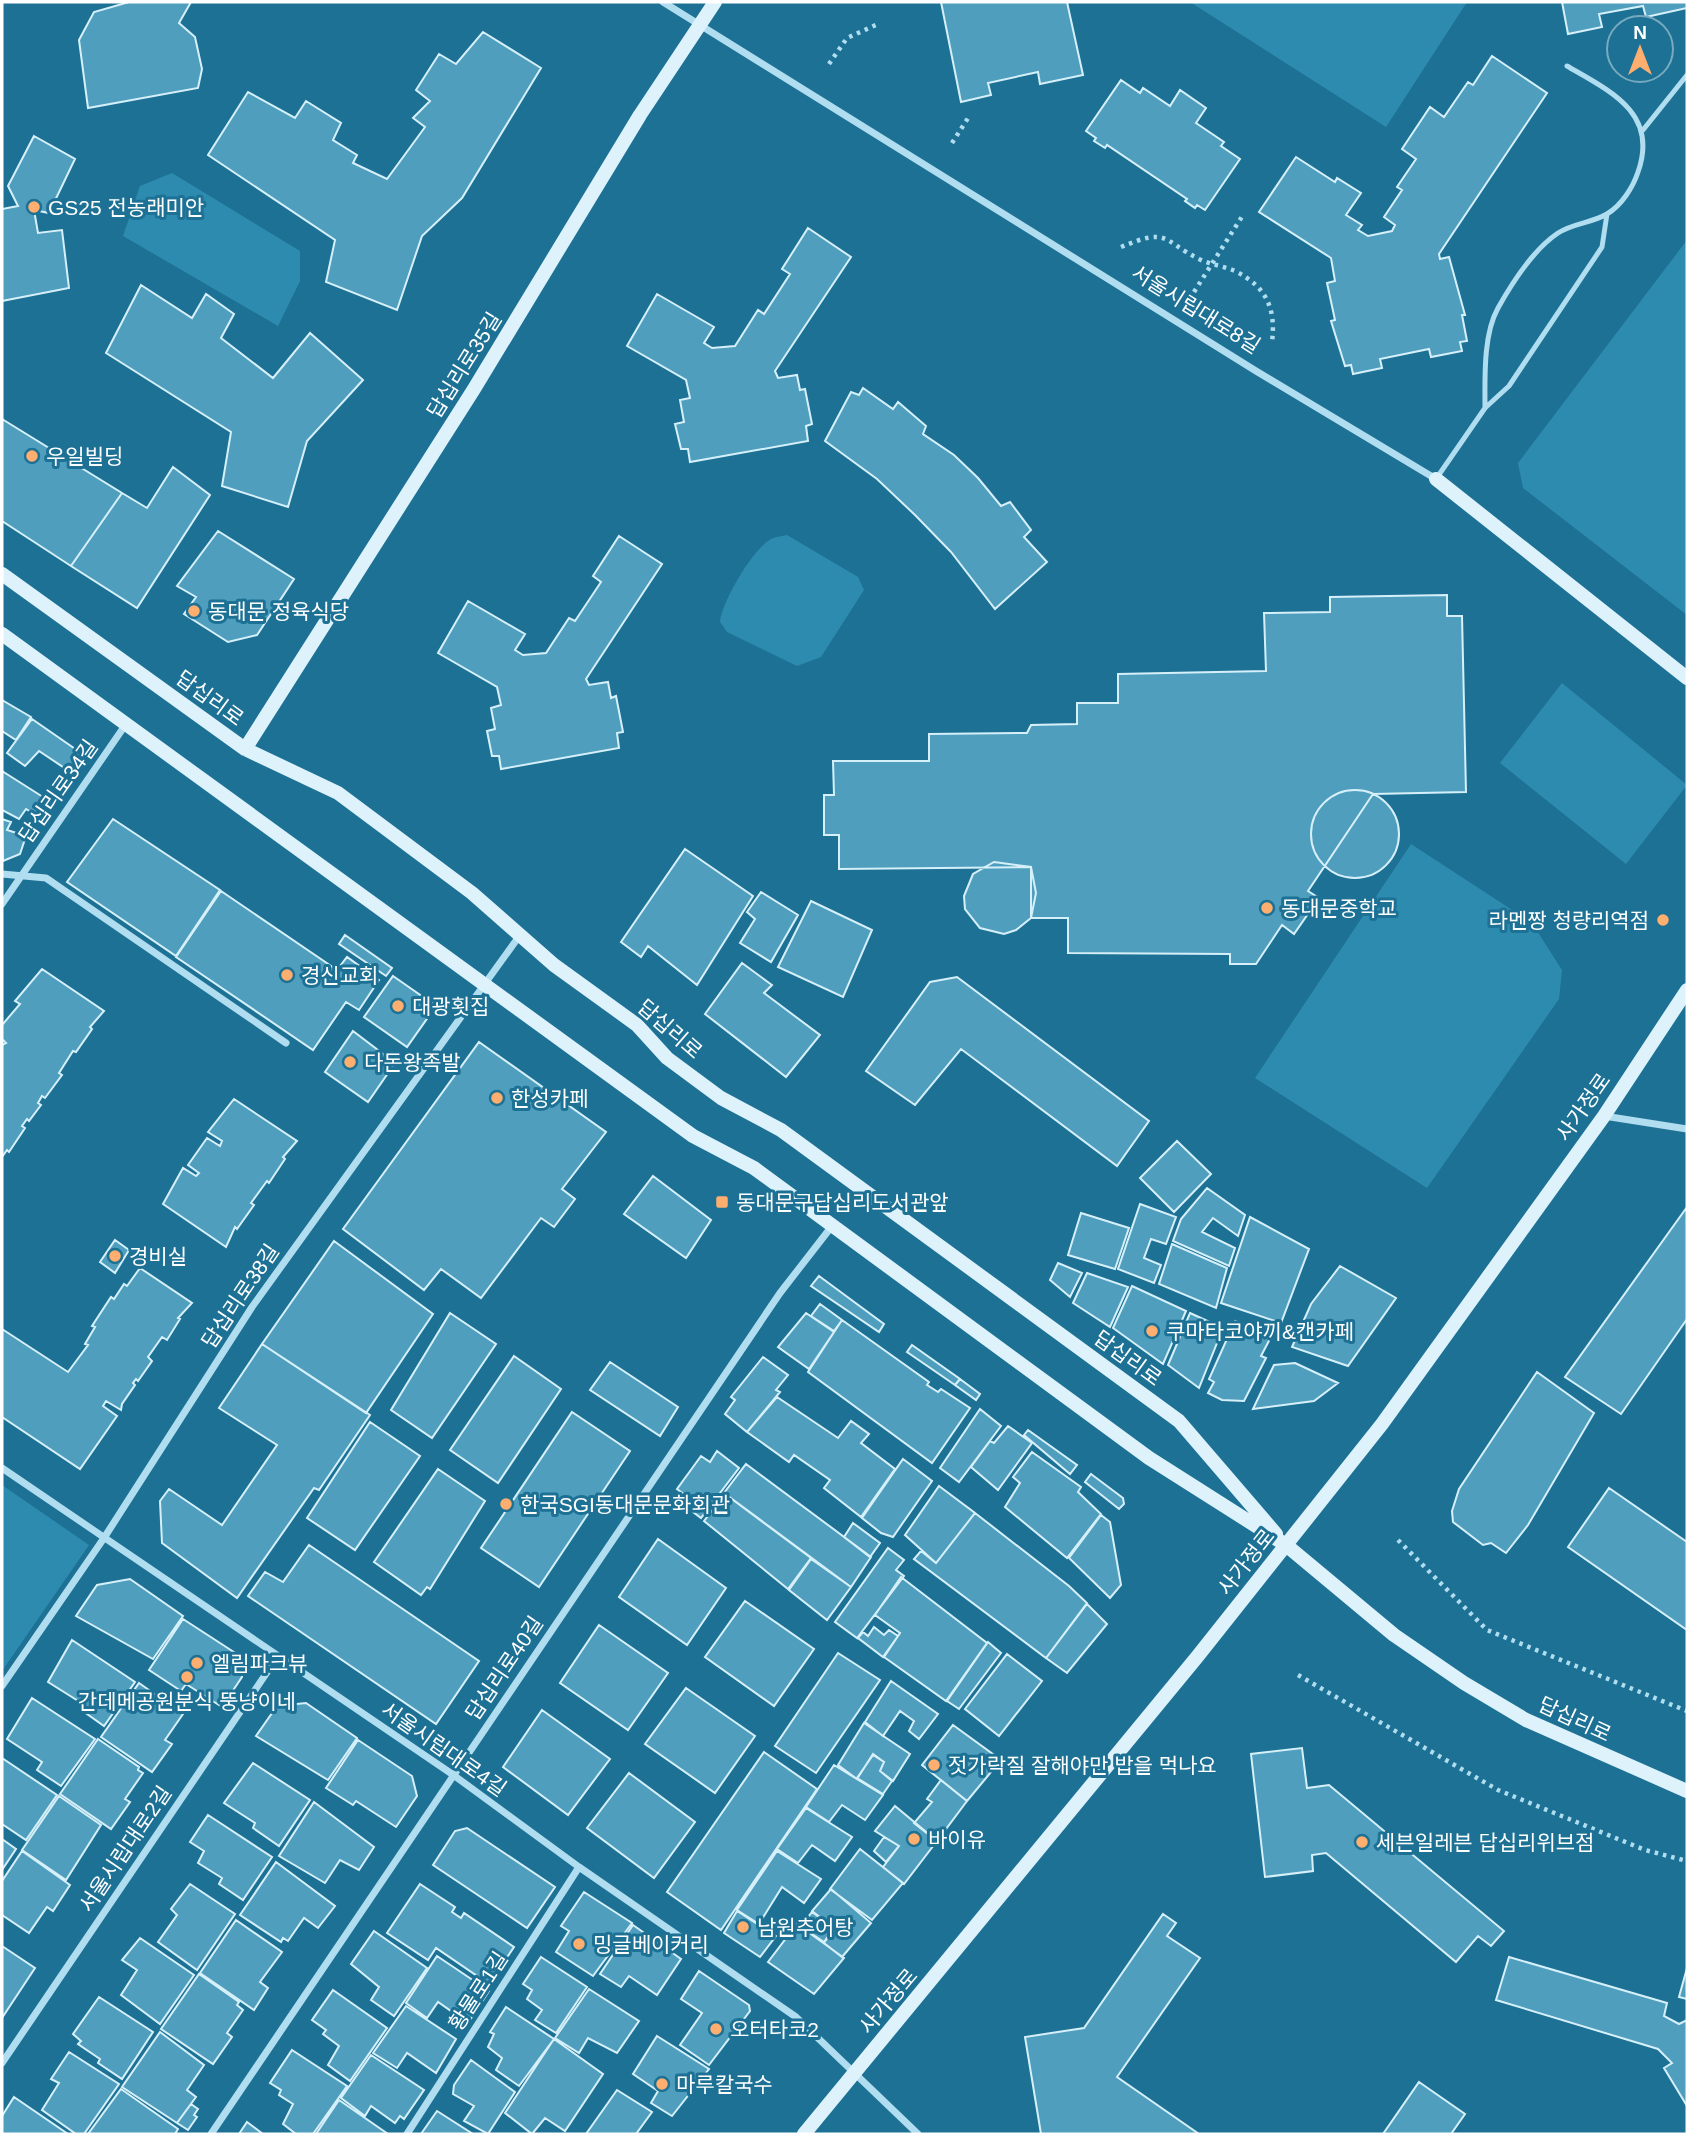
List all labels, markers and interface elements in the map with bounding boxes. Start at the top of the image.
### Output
north arrow [1605,14,1675,84]
text: N [1633,22,1647,43]
place label: GS25 전농래미안 [48,196,204,219]
marker: GS25 전농래미안 [26,199,42,215]
street label: 서울시립대로8길 [1128,260,1264,358]
street label: 답십리로35길 [422,308,506,422]
place label: 우일빌딩 [46,445,123,468]
marker: 우일빌딩 [24,448,40,464]
place label: 동대문 정육식당 [208,600,349,623]
marker: 동대문 정육식당 [186,603,202,619]
street label: 답십리로 [172,666,248,730]
street label: 답십리로34길 [14,735,102,847]
place label: 동대문중학교 [1281,897,1397,920]
marker: 동대문중학교 [1259,900,1275,916]
place label: 라멘짱 청량리역점 [1489,909,1649,932]
marker: 라멘짱 청량리역점 [1655,912,1671,928]
place label: 경신교회 [301,964,378,987]
marker: 경신교회 [279,967,295,983]
place label: 대광횟집 [412,995,489,1018]
street label: 답십리로 [633,995,707,1063]
marker: 대광횟집 [390,998,406,1014]
place label: 다돈왕족발 [364,1051,461,1074]
marker: 다돈왕족발 [342,1054,358,1070]
street label: 사가정로 [1551,1069,1615,1145]
place label: 한성카페 [511,1087,588,1110]
marker: 한성카페 [489,1090,505,1106]
place label: 동대문구답십리도서관앞 [736,1191,949,1214]
marker: 동대문구답십리도서관앞 [714,1194,730,1210]
street label: 답십리로38길 [197,1240,283,1352]
place label: 경비실 [129,1245,187,1268]
marker: 경비실 [107,1248,123,1264]
place label: 쿠마타코야끼&캔카페 [1166,1320,1354,1343]
marker: 쿠마타코야끼&캔카페 [1144,1323,1160,1339]
street label: 답십리로 [1090,1326,1166,1390]
place label: 한국SGI동대문문화회관 [520,1493,730,1516]
marker: 한국SGI동대문문화회관 [498,1496,514,1512]
street label: 사가정로 [1213,1524,1279,1600]
street label: 답십리로40길 [461,1612,547,1724]
place label: 엘림파크뷰 [211,1652,308,1675]
marker: 엘림파크뷰 [189,1655,205,1671]
marker: 간데메공원분식 뚱냥이네 [179,1669,195,1685]
place label: 간데메공원분식 뚱냥이네 [78,1690,296,1713]
street label: 답십리로 [1535,1692,1615,1746]
street label: 서울시립대로4길 [377,1697,511,1801]
place label: 젓가락질 잘해야만 밥을 먹나요 [948,1754,1217,1777]
marker: 젓가락질 잘해야만 밥을 먹나요 [926,1757,942,1773]
street label: 서울시립대로2길 [74,1782,176,1916]
place label: 바이유 [928,1828,986,1851]
marker: 바이유 [906,1831,922,1847]
place label: 세븐일레븐 답십리위브점 [1376,1831,1594,1854]
marker: 세븐일레븐 답십리위브점 [1354,1834,1370,1850]
place label: 남원추어탕 [757,1916,854,1939]
marker: 남원추어탕 [735,1919,751,1935]
place label: 밍글베이커리 [593,1933,709,1956]
marker: 밍글베이커리 [571,1936,587,1952]
street label: 황물로1길 [444,1947,512,2035]
street label: 사가정로 [854,1964,922,2038]
place label: 오터타코2 [730,2018,819,2041]
marker: 오터타코2 [708,2021,724,2037]
place label: 마루칼국수 [676,2073,773,2096]
marker: 마루칼국수 [654,2076,670,2092]

